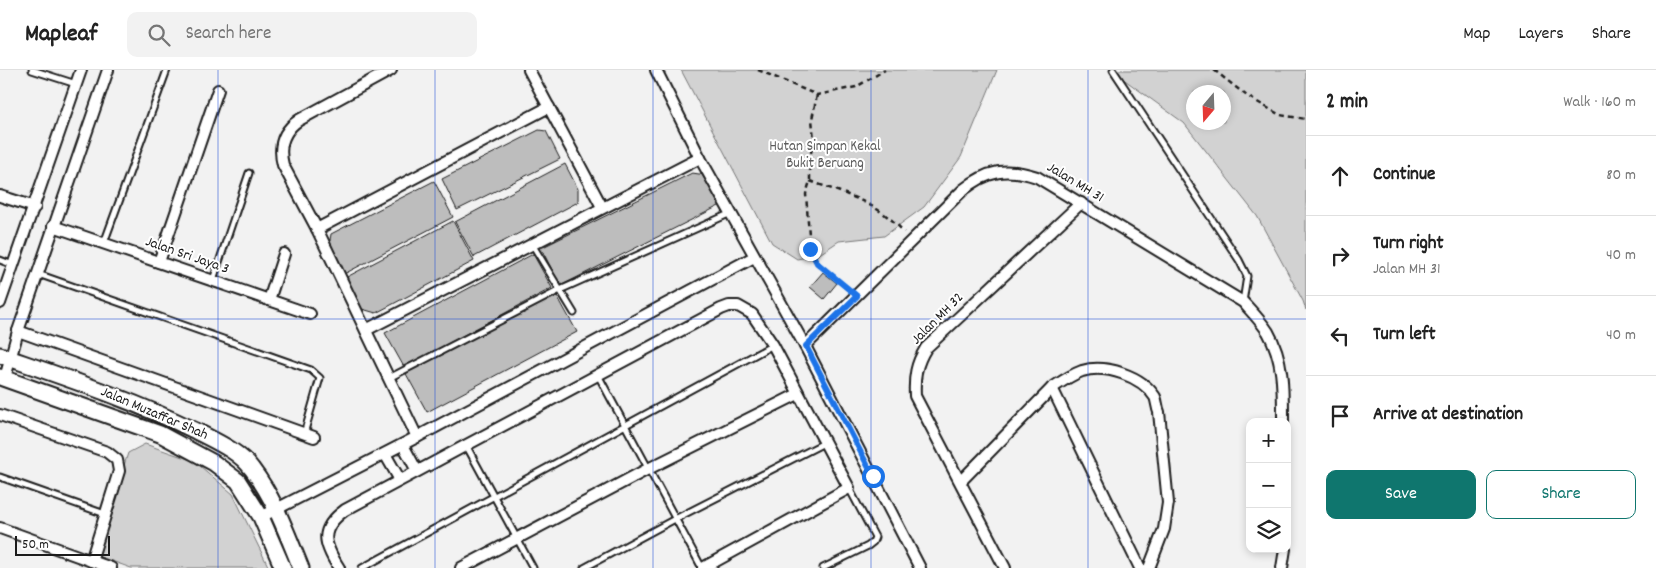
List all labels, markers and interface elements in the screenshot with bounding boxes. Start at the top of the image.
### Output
search box [127,12,477,57]
text: Mapleaf [25,18,97,52]
icon: search [145,21,173,49]
text: Search here [185,21,271,48]
text: Map [1463,22,1490,47]
text: Layers [1518,22,1564,47]
text: Share [1592,22,1631,47]
north arrow [1186,85,1231,130]
text: 2 min [1326,88,1368,118]
text: Walk · 160 m [1563,91,1636,114]
park label: Hutan Simpan Kekal Bukit Beruang [769,136,881,175]
street label: Jalan MH 31 [1042,157,1108,209]
icon: ahead [1326,162,1354,190]
text: Continue [1373,162,1435,189]
text: 80 m [1606,164,1636,187]
street label: Jalan Sri Jaya 3 [142,231,232,281]
text: Turn right [1373,231,1444,258]
route end [799,238,822,261]
icon: right [1326,242,1354,270]
text: 40 m [1606,244,1636,267]
text: Jalan MH 31 [1373,258,1441,281]
street label: Jalan MH 32 [907,288,969,350]
icon: left [1326,322,1354,350]
text: Turn left [1373,322,1436,349]
text: 40 m [1606,324,1636,347]
street label: Jalan Muzaffar Shah [97,381,211,447]
icon: arrive [1326,402,1354,430]
text: Arrive at destination [1373,402,1523,429]
map controls [1246,418,1291,553]
button: + [1246,418,1291,463]
button: − [1246,463,1291,508]
route start [862,465,885,488]
button: Save [1326,470,1476,519]
button: Share [1486,470,1636,519]
button: layers [1246,508,1291,553]
scale bar [15,533,110,556]
text: 50 m [22,535,49,555]

